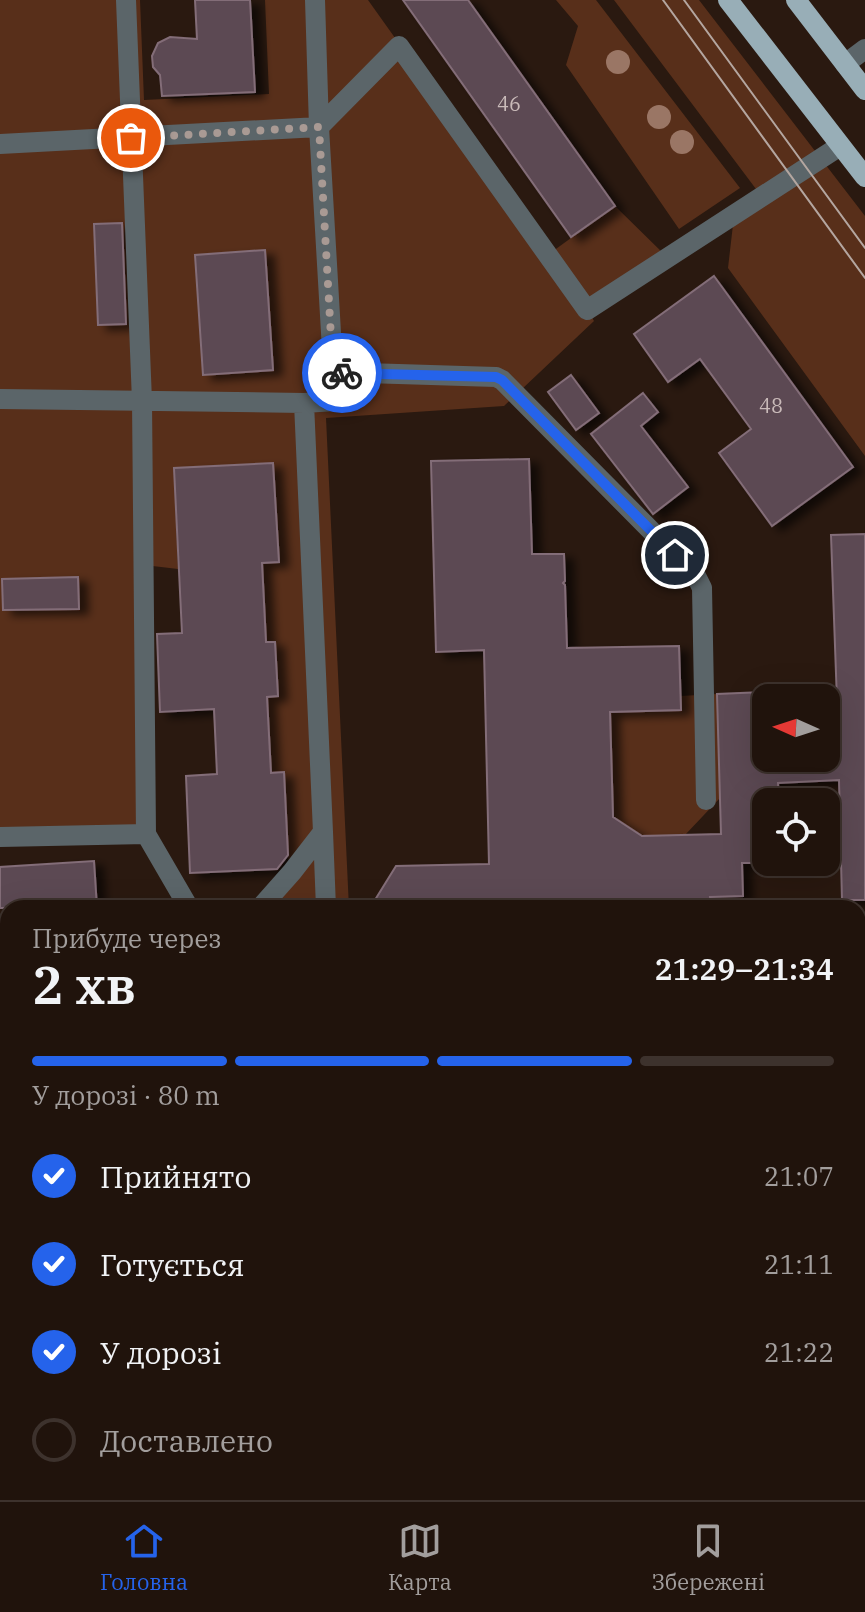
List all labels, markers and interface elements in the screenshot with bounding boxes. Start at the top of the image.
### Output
house number: 46 [497,90,521,117]
pin [97,104,165,172]
icon: bag [109,116,153,160]
courier [302,333,382,413]
icon: bike [320,351,364,395]
house number: 48 [759,392,783,419]
pin [641,521,709,589]
icon: home [653,533,697,577]
north arrow [752,684,840,772]
map controls [752,684,840,876]
button: locate [752,788,840,876]
text: Прибуде через [32,921,221,955]
text: 21:29–21:34 [654,949,834,988]
text: 2 хв [32,951,136,1018]
text: У дорозі · 80 m [32,1078,220,1112]
icon: check [32,1154,76,1198]
text: Прийнято [100,1157,251,1196]
text: 21:07 [764,1159,834,1193]
icon: check [32,1242,76,1286]
text: Готується [100,1245,245,1284]
text: 21:11 [764,1247,834,1281]
icon: check [32,1330,76,1374]
text: У дорозі [100,1333,221,1372]
text: 21:22 [764,1335,834,1369]
text: Доставлено [100,1421,273,1460]
tab: Головна [100,1519,188,1596]
tab: Карта [388,1519,452,1596]
tab: Збережені [652,1519,765,1596]

